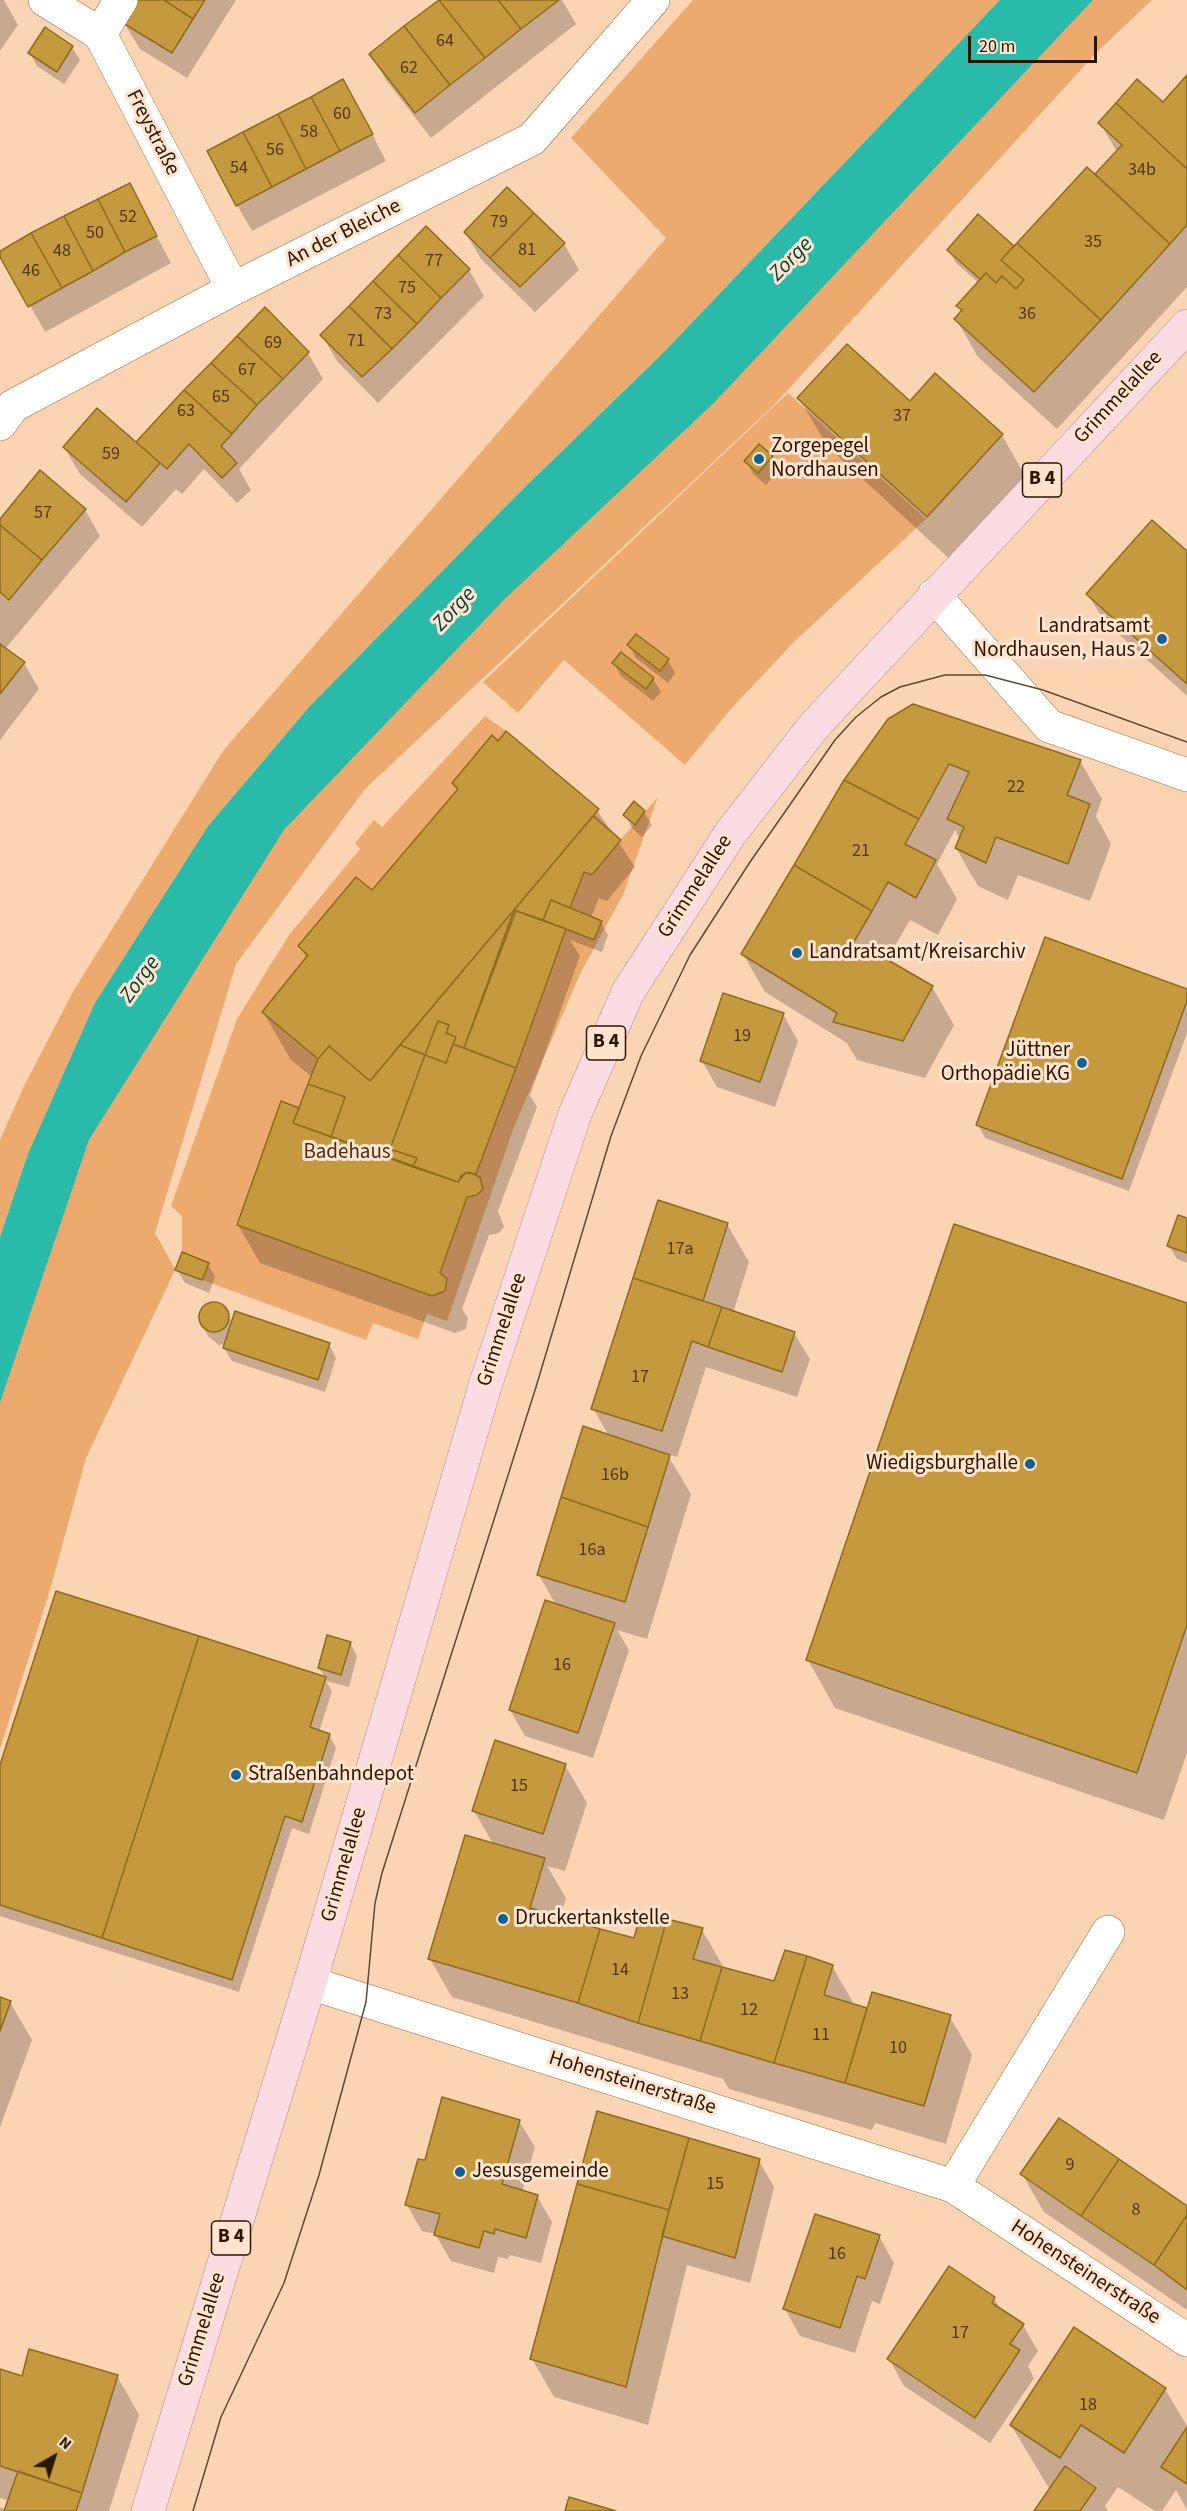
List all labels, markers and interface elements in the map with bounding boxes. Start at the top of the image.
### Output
scale bar [971,24,1100,62]
house number: 64 [436,31,454,53]
text: 20 m [979,34,1015,59]
house number: 62 [400,58,418,80]
street label: Freystraße [120,86,184,180]
house number: 60 [333,104,351,126]
house number: 58 [300,122,318,144]
house number: 56 [266,140,284,162]
house number: 54 [230,158,248,180]
house number: 34b [1128,160,1156,182]
street label: An der Bleiche [282,194,406,274]
house number: 52 [119,207,137,229]
house number: 79 [490,212,508,234]
house number: 50 [86,223,104,245]
water label: Zorge [765,232,819,288]
house number: 35 [1084,232,1102,254]
house number: 81 [518,240,536,262]
house number: 48 [53,241,71,263]
house number: 77 [425,251,443,273]
house number: 46 [22,261,40,283]
house number: 75 [398,278,416,300]
house number: 73 [374,304,392,326]
house number: 36 [1018,304,1036,326]
house number: 71 [347,331,365,353]
house number: 69 [264,333,282,355]
street label: Grimmelallee [1070,346,1168,450]
house number: 67 [238,360,256,382]
house number: 65 [212,387,230,409]
house number: 63 [177,401,195,423]
house number: 37 [893,406,911,428]
place label: Zorgepegel Nordhausen [771,434,879,484]
house number: 59 [102,444,120,466]
marker: Zorgepegel Nordhausen [752,452,766,466]
road number: B 4 [1022,463,1062,497]
house number: 57 [34,503,52,525]
water label: Zorge [428,582,482,638]
place label: Landratsamt Nordhausen, Haus 2 [974,614,1150,664]
marker: Landratsamt Nordhausen, Haus 2 [1155,632,1169,646]
house number: 22 [1007,777,1025,799]
street label: Grimmelallee [653,831,739,943]
house number: 21 [852,841,870,863]
place label: Landratsamt/Kreisarchiv [809,940,1026,966]
marker: Landratsamt/Kreisarchiv [790,946,804,960]
water label: Zorge [115,951,167,1009]
road number: B 4 [586,1026,626,1060]
house number: 19 [733,1026,751,1048]
place label: Jüttner Orthopädie KG [941,1038,1070,1088]
marker: Jüttner Orthopädie KG [1075,1056,1089,1070]
park label: Badehaus [303,1140,391,1166]
house number: 17a [667,1239,693,1261]
street label: Grimmelallee [473,1270,533,1390]
house number: 17 [631,1367,649,1389]
place label: Wiedigsburghalle [866,1451,1018,1477]
marker: Wiedigsburghalle [1023,1457,1037,1471]
house number: 16b [601,1465,629,1487]
house number: 16a [579,1540,605,1562]
house number: 16 [553,1655,571,1677]
place label: Straßenbahndepot [248,1762,414,1788]
marker: Straßenbahndepot [229,1768,243,1782]
house number: 15 [510,1776,528,1798]
street label: Grimmelallee [317,1805,373,1925]
place label: Druckertankstelle [515,1906,670,1932]
marker: Druckertankstelle [496,1912,510,1926]
house number: 14 [611,1960,629,1982]
house number: 13 [671,1984,689,2006]
house number: 12 [740,2000,758,2022]
house number: 11 [812,2025,830,2047]
house number: 10 [889,2038,907,2060]
street label: Hohensteinerstraße [545,2047,719,2121]
house number: 9 [1066,2155,1074,2177]
place label: Jesusgemeinde [472,2159,609,2185]
marker: Jesusgemeinde [453,2165,467,2179]
house number: 15 [706,2174,724,2196]
house number: 8 [1132,2200,1140,2222]
street label: Hohensteinerstraße [1005,2215,1165,2331]
road number: B 4 [212,2221,250,2255]
house number: 16 [828,2244,846,2266]
street label: Grimmelallee [174,2270,232,2390]
house number: 17 [951,2323,969,2345]
house number: 18 [1079,2395,1097,2417]
north arrow [24,2427,84,2487]
text: N [54,2431,76,2455]

